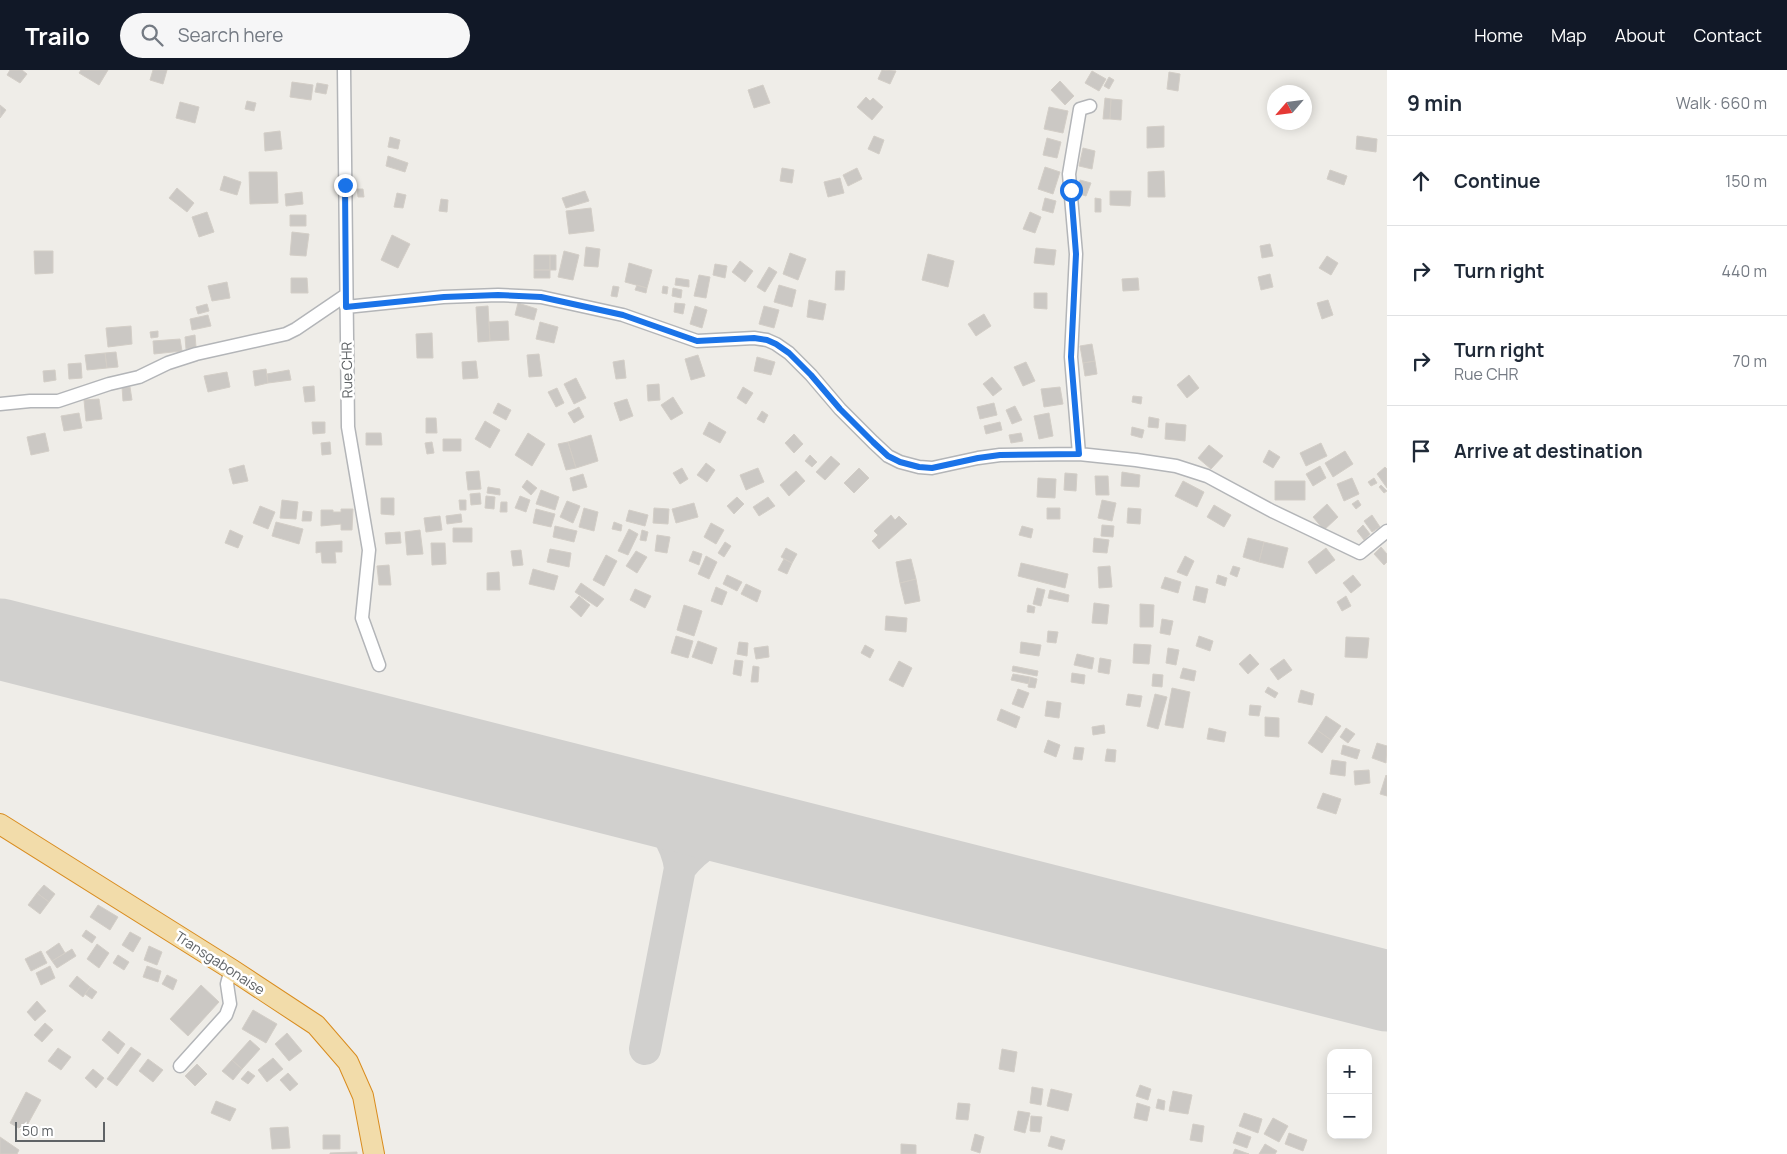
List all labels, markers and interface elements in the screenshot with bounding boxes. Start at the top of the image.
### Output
search box [120,13,470,58]
text: Trailo [25,19,90,52]
icon: search [138,21,166,49]
text: Search here [178,22,283,48]
text: Home [1474,23,1523,47]
text: Map [1551,23,1587,47]
text: About [1615,23,1665,47]
text: Contact [1693,23,1762,47]
north arrow [1267,85,1312,130]
text: 9 min [1407,89,1462,117]
text: Walk · 660 m [1676,92,1767,114]
icon: ahead [1407,167,1435,195]
text: Continue [1454,168,1540,194]
text: 150 m [1725,170,1767,192]
route end [334,174,357,197]
route start [1060,179,1083,202]
icon: right [1407,257,1435,285]
text: Turn right [1454,258,1544,284]
text: 440 m [1721,260,1767,282]
text: Turn right [1454,337,1544,363]
street label: Rue CHR [337,341,356,398]
icon: right [1407,347,1435,375]
text: 70 m [1732,350,1767,372]
text: Rue CHR [1454,363,1519,385]
icon: arrive [1407,437,1435,465]
text: Arrive at destination [1454,438,1643,464]
street label: Transgabonaise [172,926,269,999]
map controls [1327,1049,1372,1139]
button: + [1327,1049,1372,1094]
button: − [1327,1094,1372,1139]
scale bar [15,1119,105,1142]
text: 50 m [22,1121,53,1140]

